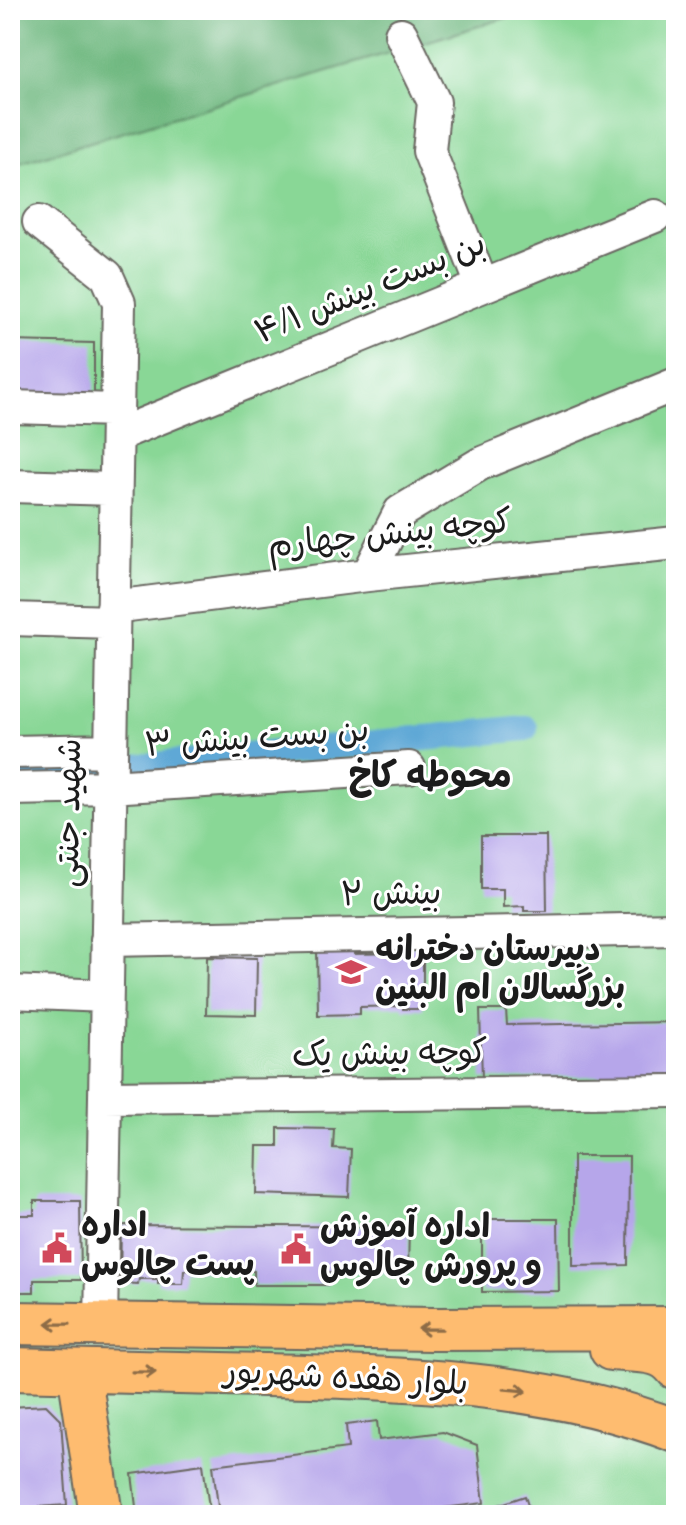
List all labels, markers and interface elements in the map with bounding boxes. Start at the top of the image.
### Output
street label: بن بست بینش ۴/۱ [248,221,494,359]
street label: کوچه بینش چهارم [265,498,515,574]
street label: بن بست بینش ۳ [143,707,371,773]
street label: شهید جنتی [45,738,97,888]
district label: محوطه کاخ [348,752,512,805]
street label: بینش ۲ [340,870,442,922]
place label: دبیرستان دخترانه بزرگسالان ام البنین [375,927,625,1016]
school or university icon: دبیرستان دخترانه بزرگسالان ام البنین [334,955,368,989]
street label: کوچه بینش یک [292,1029,488,1083]
place label: اداره پست چالوس [81,1203,255,1292]
place label: اداره آموزش و پرورش چالوس [320,1204,542,1293]
public building icon: اداره پست چالوس [40,1231,74,1265]
public building icon: اداره آموزش و پرورش چالوس [279,1232,313,1266]
one-way arrow [45,1316,72,1332]
one-way arrow [417,1321,444,1336]
street label: بلوار هفده شهریور [220,1348,469,1411]
one-way arrow [130,1365,157,1380]
one-way arrow [501,1383,528,1398]

